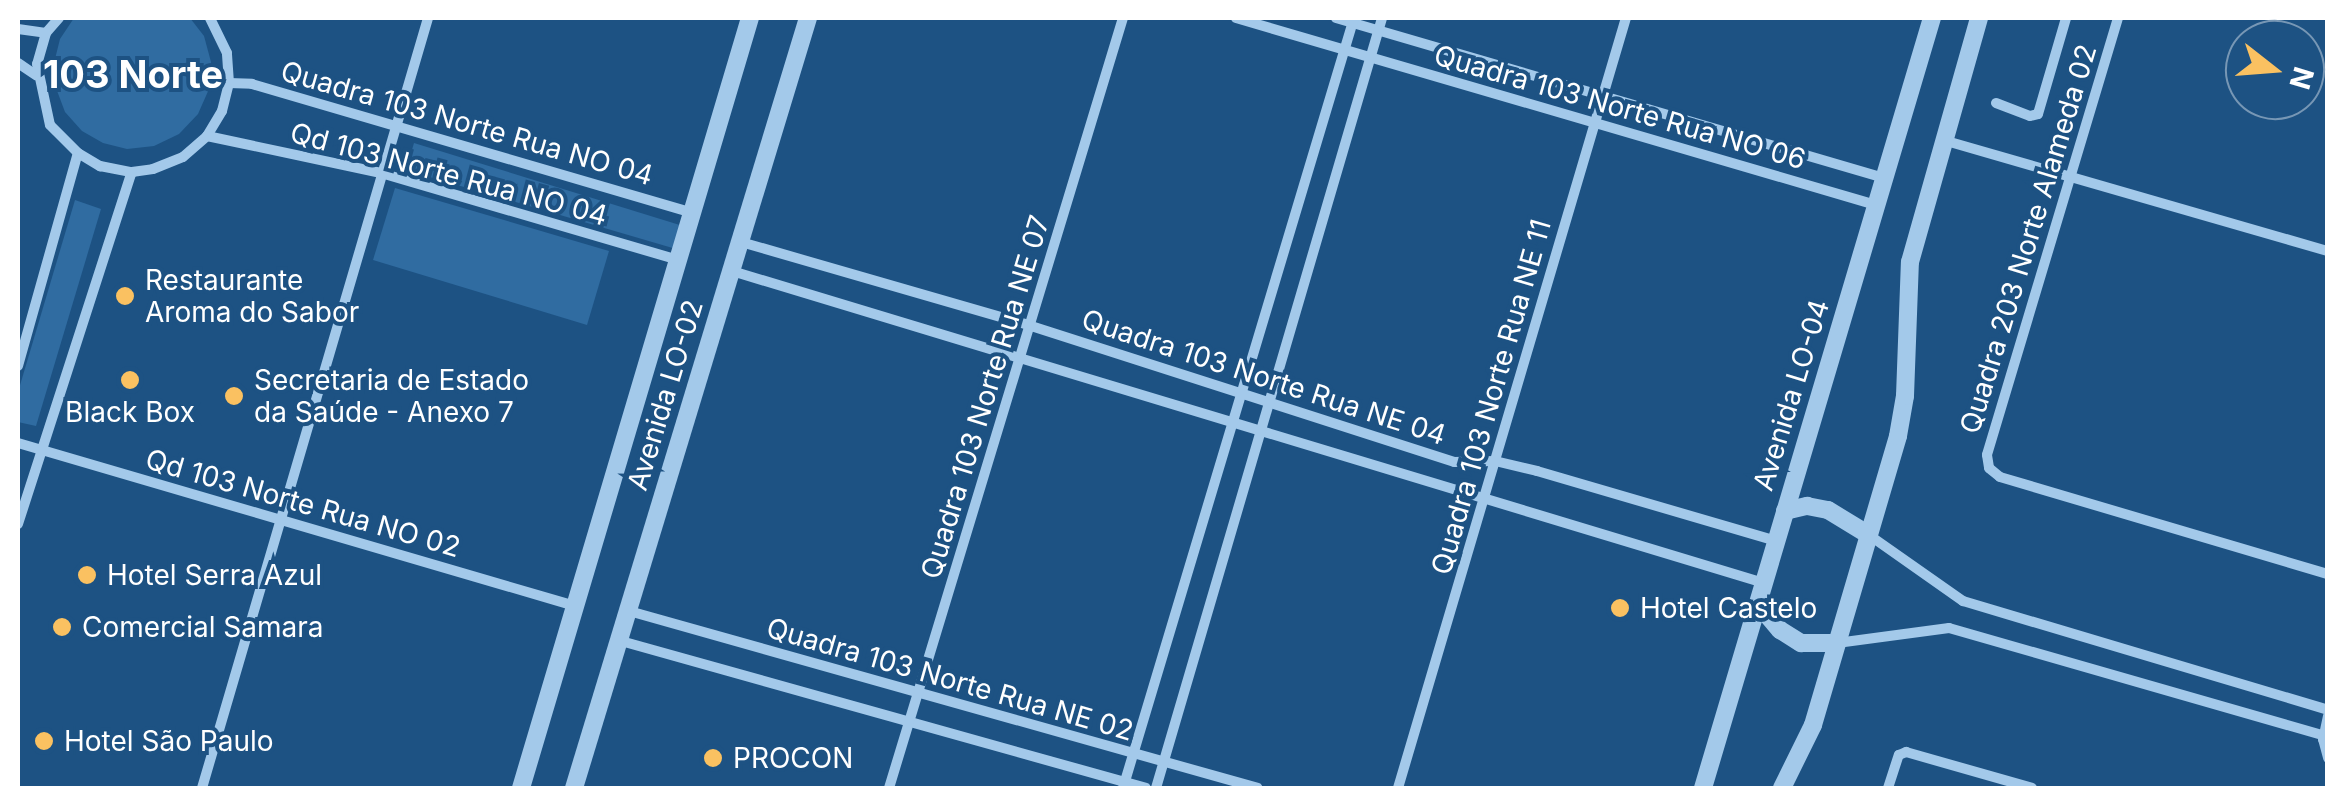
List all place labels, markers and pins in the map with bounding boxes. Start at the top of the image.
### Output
place label: Restaurante Aroma do Sabor [145,263,359,329]
marker: Restaurante Aroma do Sabor [114,285,136,307]
place label: Secretaria de Estado da Saúde - Anexo 7 [254,363,529,429]
marker: Black Box [119,369,141,391]
marker: Secretaria de Estado da Saúde - Anexo 7 [223,385,245,407]
place label: Black Box [65,395,195,429]
place label: Hotel Serra Azul [107,558,322,592]
marker: Hotel Serra Azul [76,564,98,586]
place label: Hotel Castelo [1640,591,1817,625]
marker: Hotel Castelo [1609,597,1631,619]
place label: Comercial Samara [82,610,324,644]
marker: Comercial Samara [51,616,73,638]
place label: Hotel São Paulo [64,724,274,758]
marker: Hotel São Paulo [33,730,55,752]
place label: PROCON [733,741,853,775]
marker: PROCON [702,747,724,769]

